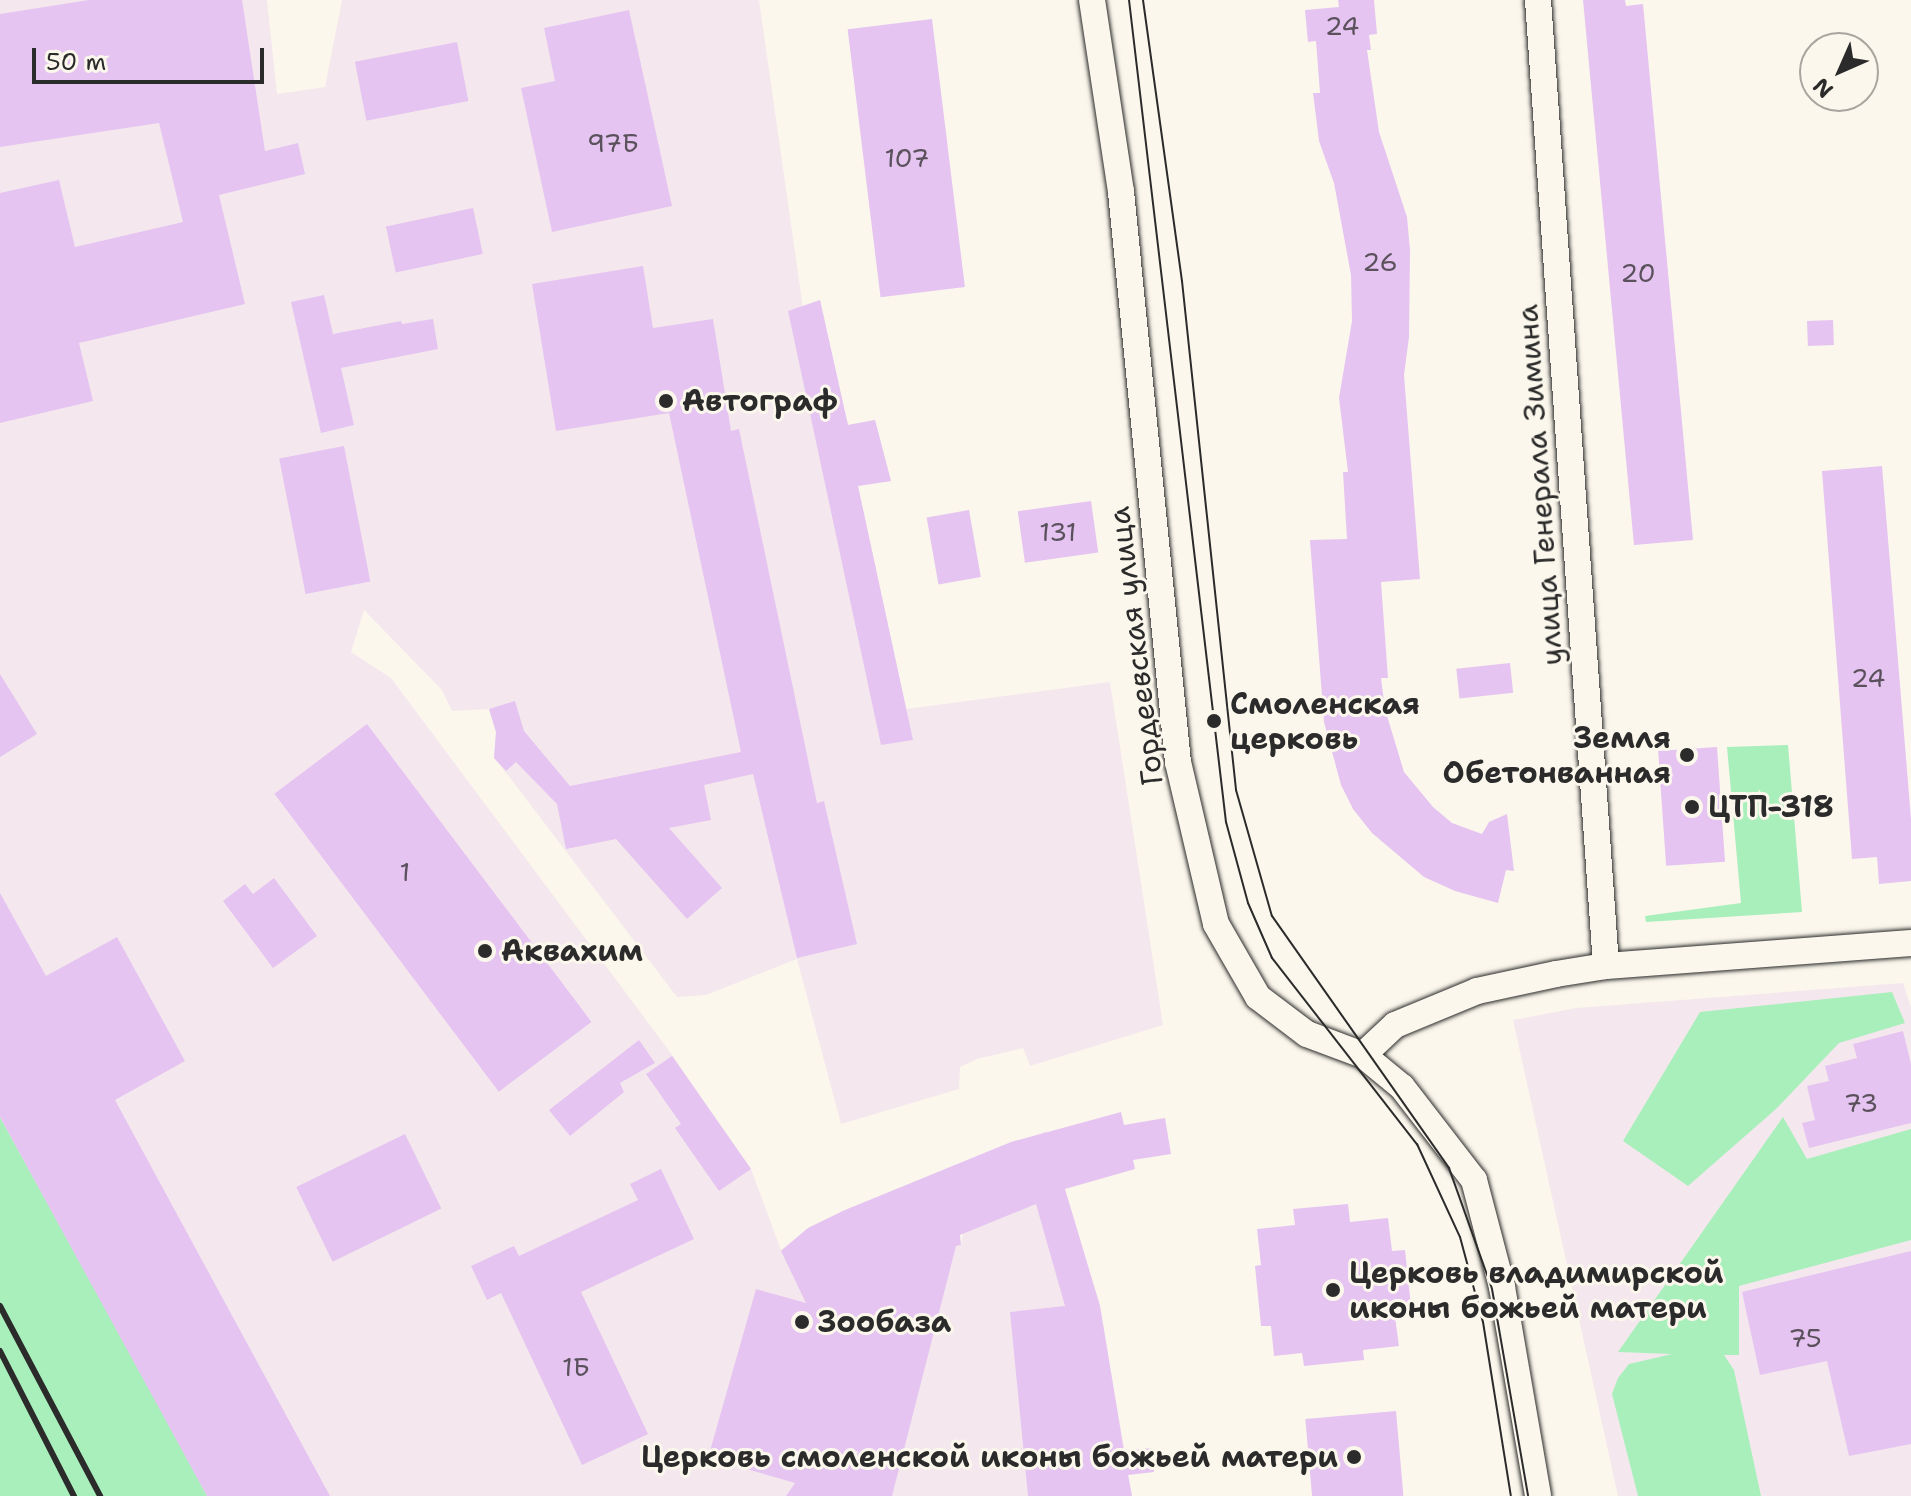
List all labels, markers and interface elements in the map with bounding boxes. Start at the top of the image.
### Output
house number: 24 [1325,10,1359,42]
scale bar [36,32,268,82]
north arrow [1799,32,1879,112]
text: 50 m [46,46,106,78]
text: N [1807,71,1840,104]
house number: 97Б [587,127,639,159]
house number: 107 [884,142,930,174]
house number: 26 [1362,246,1398,278]
house number: 20 [1620,257,1656,289]
street label: улица Генерала Зимина [1509,303,1571,667]
place label: Автограф [682,383,837,419]
marker: Автограф [657,392,675,410]
street label: Гордеевская улица [1101,505,1171,787]
house number: 131 [1039,516,1077,548]
house number: 24 [1851,662,1885,694]
place label: Смоленская церковь [1230,686,1420,756]
marker: Смоленская церковь [1205,712,1223,730]
place label: Земля Обетонванная [1443,720,1671,790]
marker: Земля Обетонванная [1678,746,1696,764]
place label: ЦТП-318 [1708,789,1834,825]
marker: ЦТП-318 [1683,798,1701,816]
house number: 1 [400,856,410,888]
place label: Аквахим [501,933,643,969]
marker: Аквахим [476,942,494,960]
house number: 73 [1844,1087,1878,1119]
place label: Церковь владимирской иконы божьей матери [1349,1255,1724,1326]
marker: Церковь владимирской иконы божьей матери [1324,1281,1342,1299]
place label: Зообаза [818,1304,951,1340]
marker: Зообаза [793,1313,811,1331]
house number: 75 [1788,1322,1822,1354]
house number: 1Б [562,1351,590,1383]
place label: Церковь смоленской иконы божьей матери [641,1439,1338,1475]
marker: Церковь смоленской иконы божьей матери [1345,1448,1363,1466]

